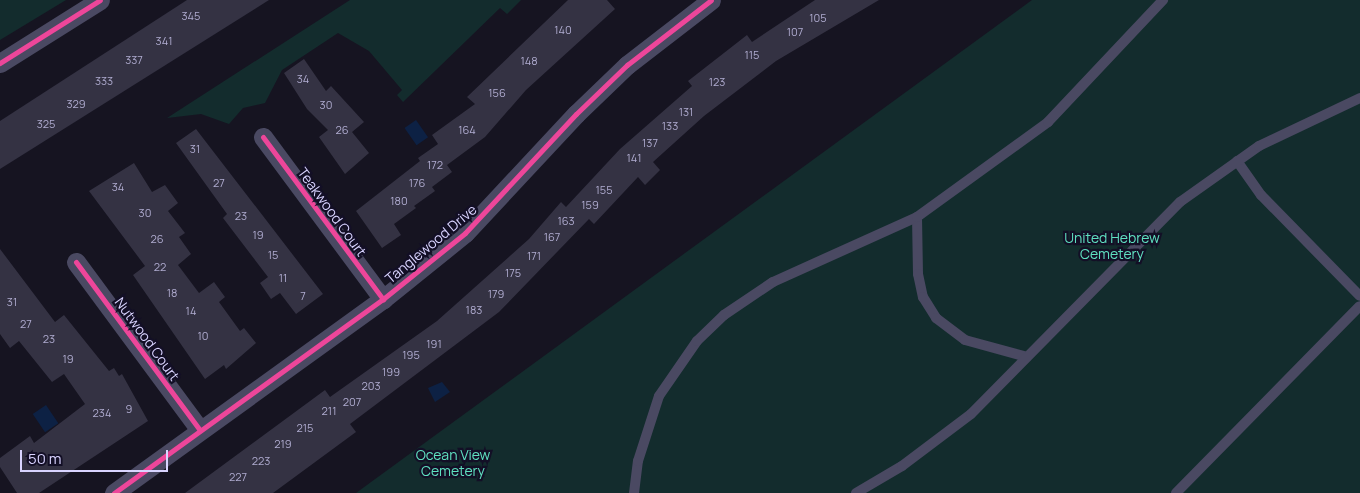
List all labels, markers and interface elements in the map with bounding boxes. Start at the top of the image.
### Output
house number: 345 [182,9,200,23]
house number: 105 [809,11,827,25]
house number: 140 [554,23,572,37]
house number: 107 [787,25,803,39]
house number: 341 [156,34,172,48]
house number: 115 [745,48,759,62]
house number: 337 [125,53,143,67]
house number: 148 [520,54,538,68]
house number: 34 [297,72,309,86]
house number: 333 [95,74,113,88]
house number: 123 [709,75,725,89]
house number: 156 [488,86,506,100]
house number: 329 [66,97,86,111]
house number: 30 [320,98,332,112]
house number: 131 [679,105,693,119]
house number: 325 [37,117,55,131]
house number: 133 [662,119,678,133]
house number: 26 [335,123,349,137]
house number: 164 [458,123,476,137]
house number: 137 [642,136,658,150]
house number: 31 [190,142,200,156]
house number: 141 [626,151,642,165]
house number: 172 [427,158,443,172]
street label: Teakwood Court [294,164,370,260]
house number: 27 [213,176,225,190]
house number: 176 [409,176,425,190]
house number: 34 [112,180,124,194]
house number: 155 [596,183,612,197]
house number: 180 [390,194,408,208]
house number: 159 [581,198,599,212]
street label: Tanglewood Drive [382,201,480,287]
house number: 30 [139,206,151,220]
house number: 23 [235,209,247,223]
house number: 163 [557,214,575,228]
house number: 19 [252,228,264,242]
house number: 167 [544,230,560,244]
park label: United Hebrew Cemetery [1064,230,1160,262]
house number: 26 [150,232,164,246]
house number: 15 [268,248,278,262]
house number: 171 [527,249,541,263]
house number: 22 [154,260,166,274]
house number: 175 [505,266,521,280]
house number: 11 [279,271,287,285]
house number: 18 [167,286,177,300]
house number: 179 [488,287,504,301]
house number: 7 [300,289,306,303]
street label: Nutwood Court [111,294,183,384]
house number: 31 [7,295,17,309]
house number: 183 [466,303,482,317]
house number: 14 [186,304,196,318]
house number: 27 [20,317,32,331]
house number: 10 [198,329,208,343]
house number: 23 [43,332,55,346]
house number: 191 [426,337,442,351]
house number: 195 [402,348,420,362]
house number: 19 [62,352,74,366]
house number: 199 [382,365,400,379]
house number: 203 [361,379,381,393]
house number: 207 [343,395,361,409]
house number: 9 [126,402,132,416]
house number: 211 [322,404,336,418]
house number: 234 [93,406,111,420]
house number: 215 [297,421,313,435]
house number: 219 [274,437,292,451]
scale bar [22,440,170,472]
park label: Ocean View Cemetery [416,447,490,480]
text: 50 m [28,448,62,469]
house number: 223 [252,454,270,468]
house number: 227 [229,470,247,484]

